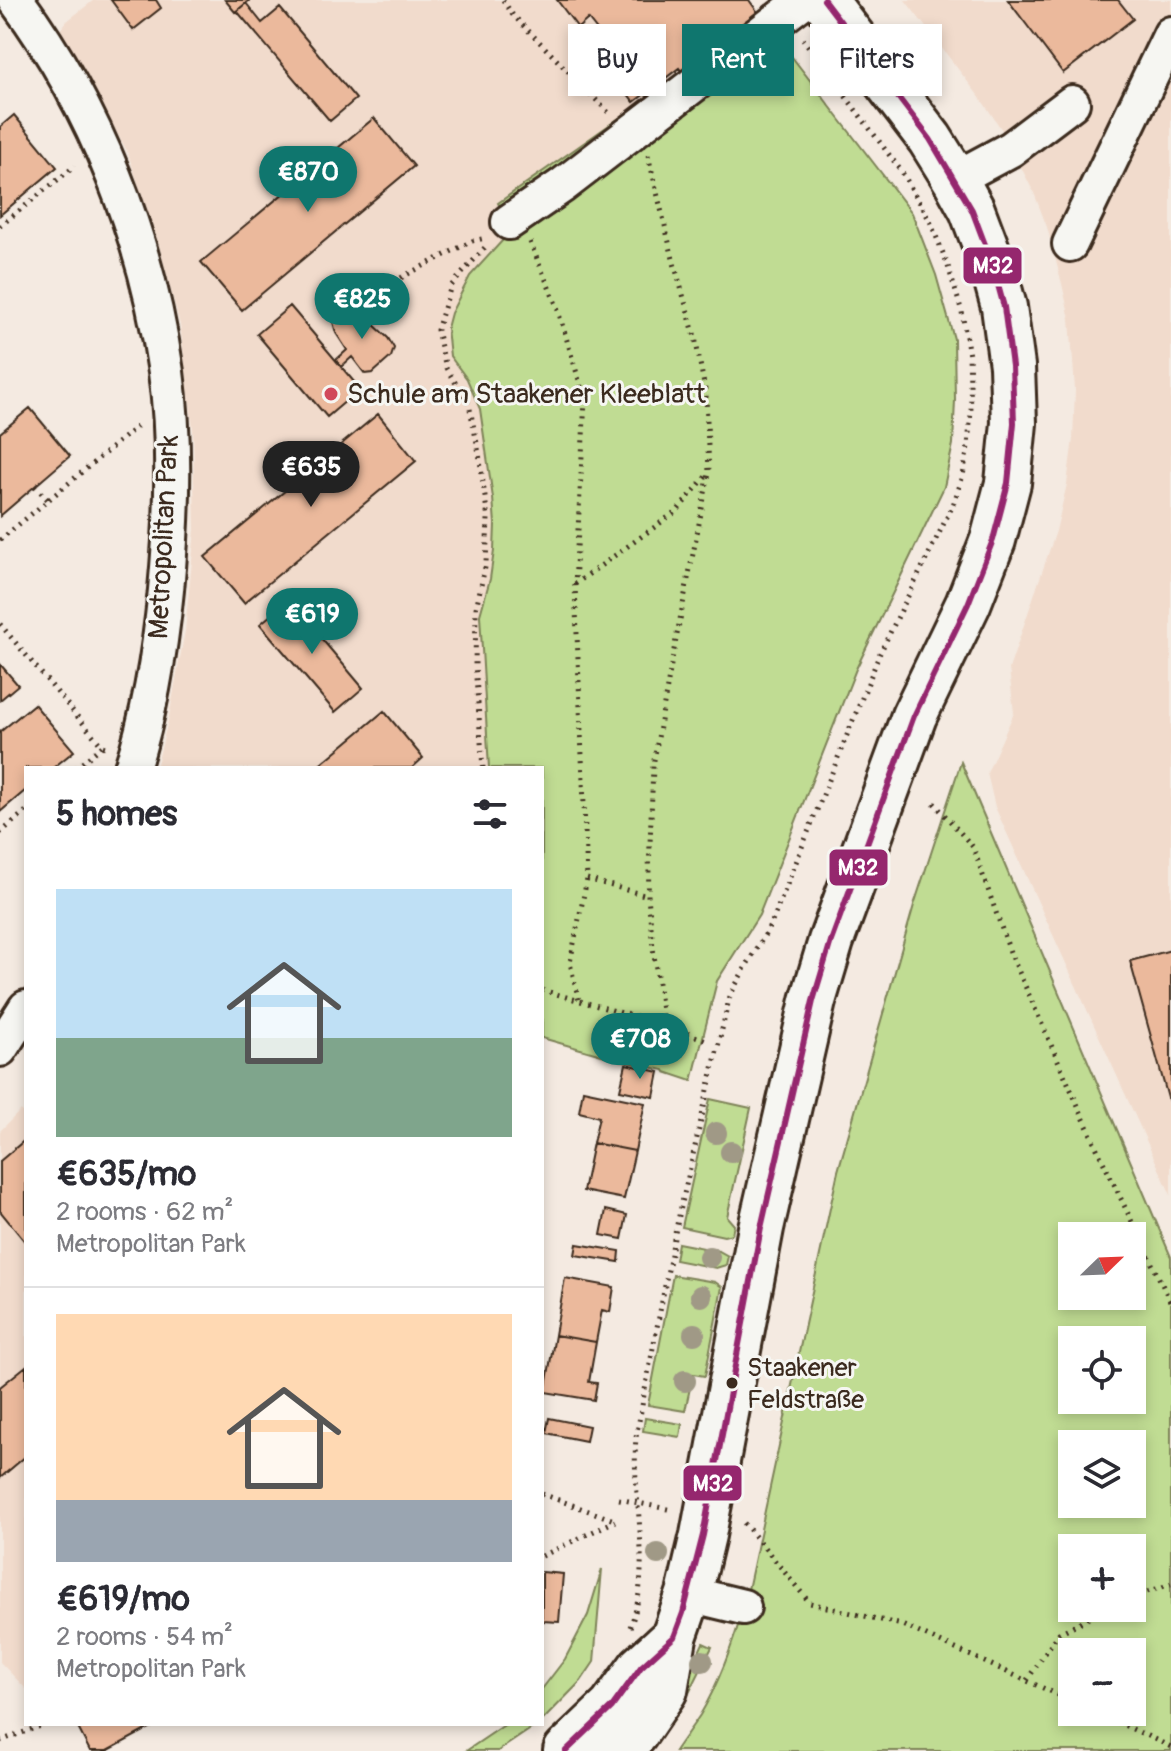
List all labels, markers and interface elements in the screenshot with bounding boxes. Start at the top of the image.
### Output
chip: Buy [568,24,666,96]
chip: Rent [682,24,794,96]
chip: Filters [810,24,942,96]
pin: €870 [261,146,355,214]
text: €870 [277,156,339,188]
line badge: M32 [962,246,1023,285]
text: M32 [973,252,1013,280]
pin: €825 [315,273,409,341]
text: €825 [333,283,391,315]
place label: Schule am Staakener Kleeblatt [347,377,707,412]
marker: Schule am Staakener Kleeblatt [322,385,340,403]
street label: Metropolitan Park [141,434,187,640]
pin: €635 [264,441,358,509]
text: €635 [281,451,341,483]
pin: €619 [265,588,359,656]
text: €619 [284,598,340,630]
icon: filters [468,792,512,836]
text: 5 homes [56,793,177,836]
line badge: M32 [828,848,889,887]
text: M32 [838,854,878,882]
icon: home [212,941,356,1085]
pin: €708 [593,1013,687,1081]
text: €708 [609,1023,671,1055]
text: €635/mo [56,1153,196,1196]
text: 2 rooms · 62 m² [56,1196,233,1228]
north arrow [1058,1222,1146,1310]
map controls [1058,1222,1146,1726]
text: Metropolitan Park [56,1228,246,1260]
button: locate [1058,1326,1146,1414]
place label: Staakener Feldstraße [747,1352,864,1416]
icon: home [212,1366,356,1510]
marker: Staakener Feldstraße [724,1375,740,1391]
button: layers [1058,1430,1146,1518]
line badge: M32 [682,1464,743,1502]
text: M32 [693,1470,733,1498]
button: + [1058,1534,1146,1622]
text: €619/mo [56,1578,190,1621]
text: 2 rooms · 54 m² [56,1621,233,1653]
button: − [1058,1638,1146,1726]
text: Metropolitan Park [56,1653,246,1685]

